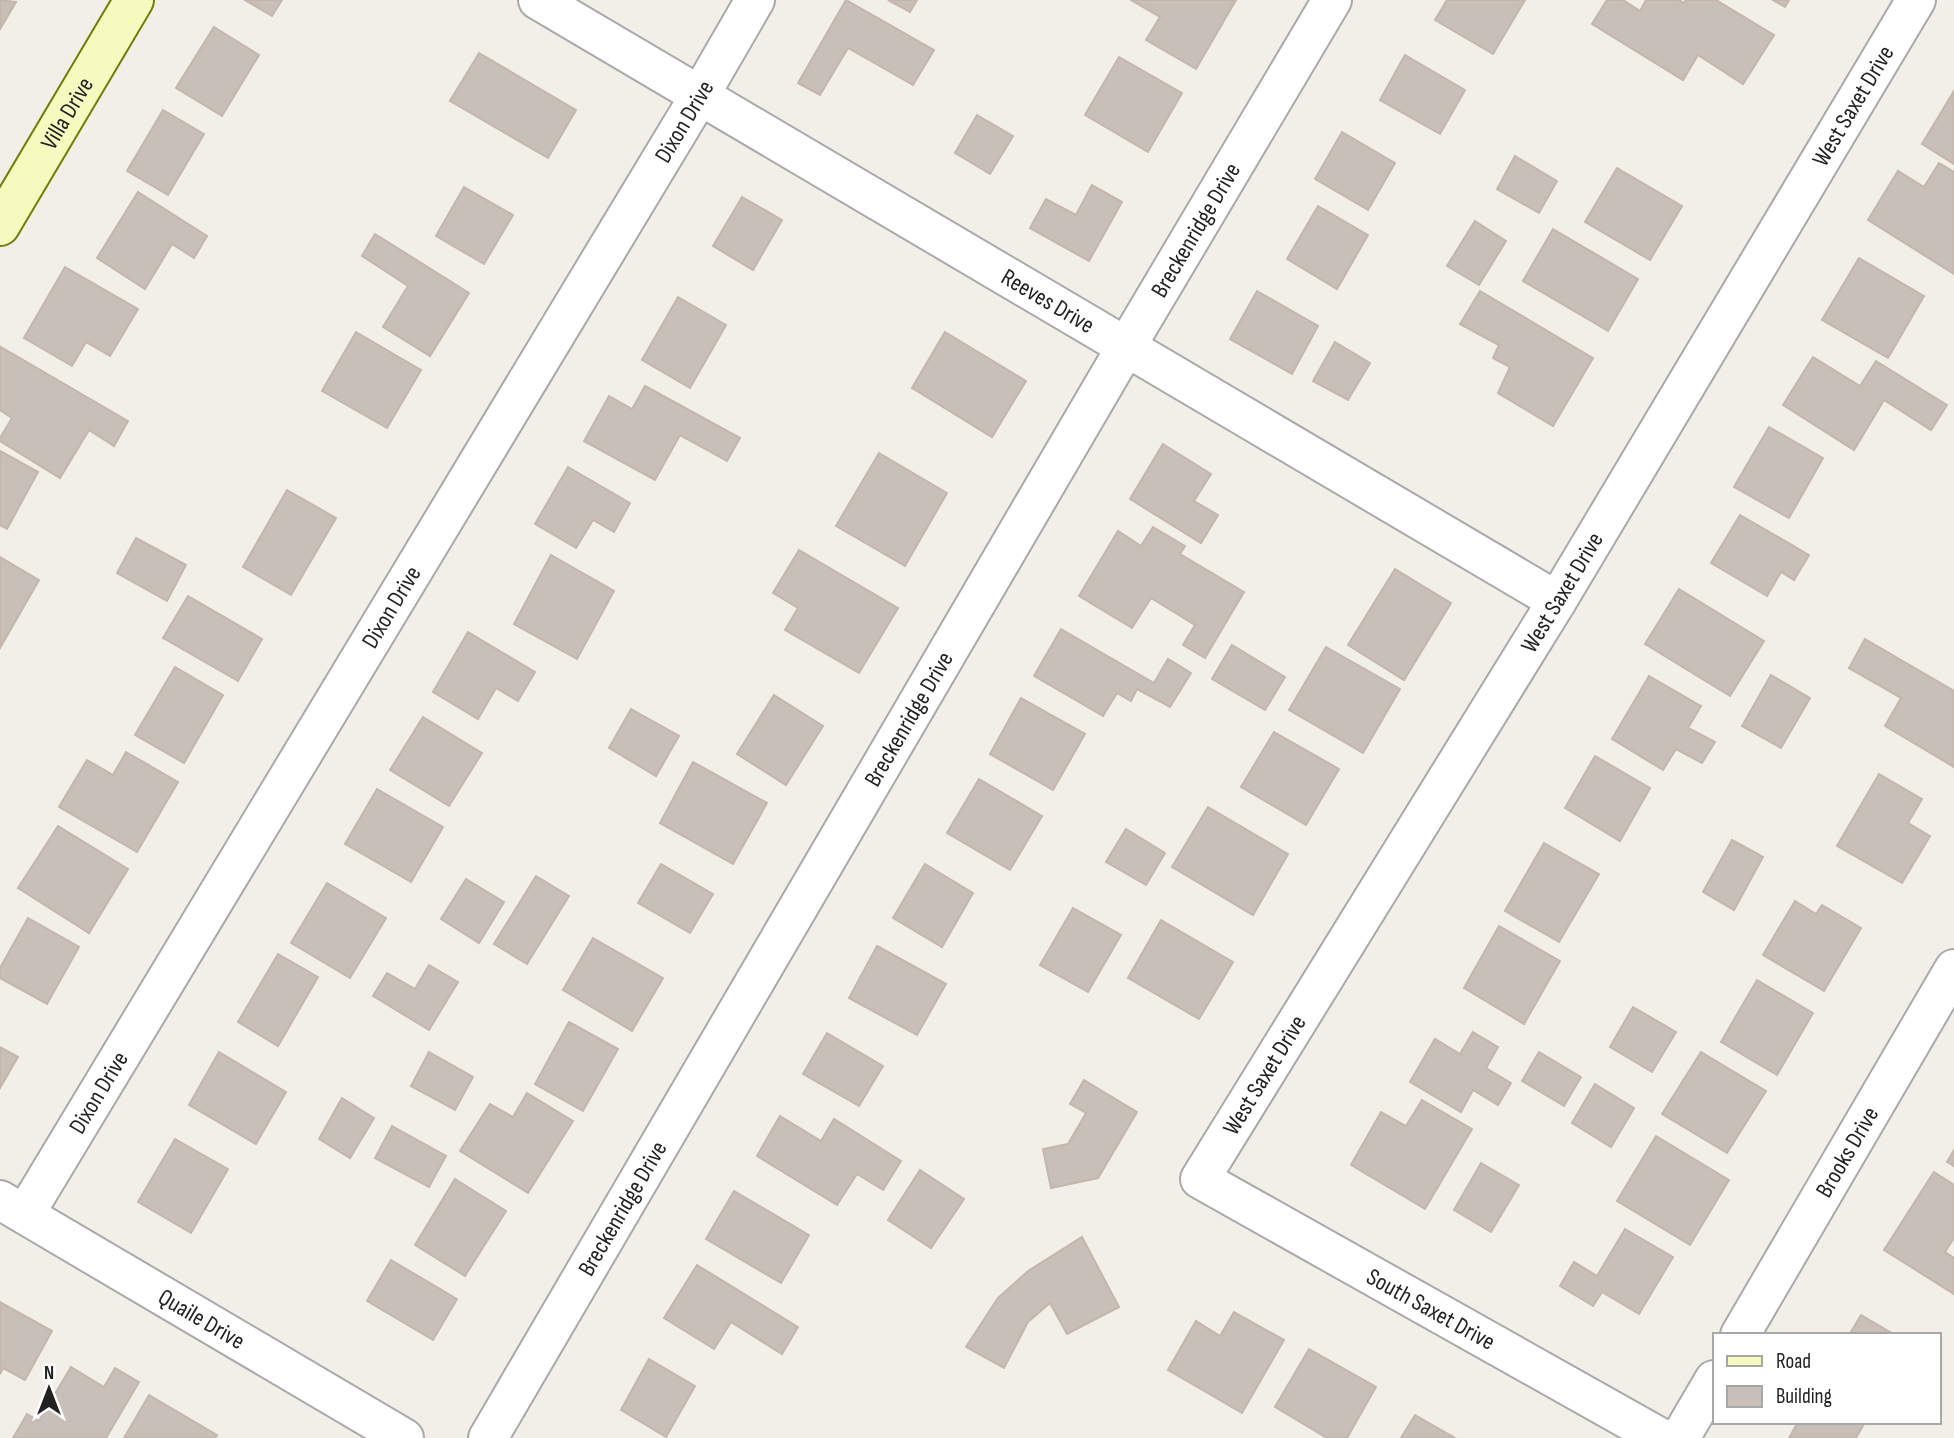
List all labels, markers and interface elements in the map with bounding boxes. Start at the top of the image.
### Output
street label: West Saxet Drive [1806,40,1900,172]
street label: Villa Drive [35,72,100,155]
street label: Dixon Drive [649,75,720,168]
street label: Breckenridge Drive [1145,158,1247,303]
street label: Reeves Drive [996,262,1099,340]
street label: West Saxet Drive [1515,527,1610,658]
street label: Dixon Drive [356,561,428,654]
street label: Breckenridge Drive [858,646,960,792]
street label: West Saxet Drive [1217,1010,1313,1141]
street label: Dixon Drive [63,1046,135,1139]
street label: Brooks Drive [1810,1102,1885,1203]
street label: Breckenridge Drive [572,1136,673,1281]
street label: South Saxet Drive [1361,1262,1500,1357]
street label: Quaile Drive [153,1282,250,1356]
legend [1713,1333,1940,1424]
text: Road [1776,1349,1811,1374]
north arrow [14,1354,84,1424]
text: N [44,1362,54,1385]
text: Building [1776,1384,1832,1409]

